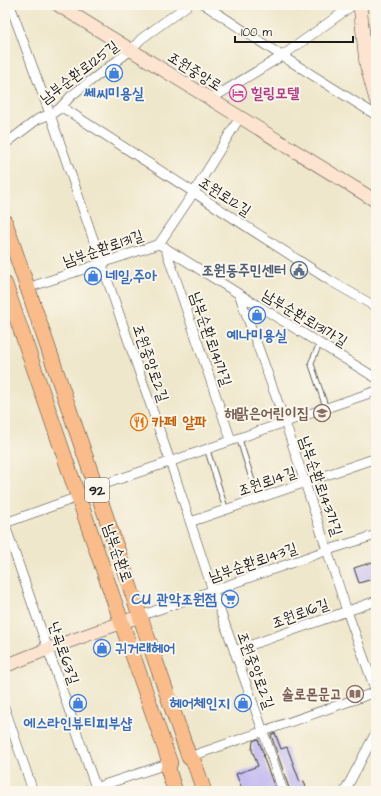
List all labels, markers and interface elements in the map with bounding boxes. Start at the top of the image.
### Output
scale bar [235,18,353,44]
text: 100 m [241,24,272,41]
street label: 남부순환로125길 [36,36,123,109]
street label: 조원중앙로 [164,47,226,96]
shop icon: 쎄씨미용실 [104,63,124,83]
place label: 쎄씨미용실 [83,83,145,104]
hotel icon: 힐링모텔 [228,83,248,103]
place label: 힐링모텔 [251,83,299,104]
street label: 조원로12길 [194,172,255,221]
street label: 남부순환로131길 [60,225,146,272]
place label: 조원동주민센터 [202,260,286,281]
public building icon: 조원동주민센터 [289,260,309,280]
shop icon: 네일,주아 [83,266,103,286]
place label: 네일,주아 [105,266,158,287]
street label: 남부순환로131가길 [258,285,351,352]
street label: 남부순환로141가길 [185,289,236,389]
shop icon: 예나미용실 [247,305,267,325]
street label: 조원중앙로2길 [127,321,174,405]
place label: 예나미용실 [226,325,288,346]
place label: 해맑은어린이집 [225,403,309,424]
school or university icon: 해맑은어린이집 [312,403,332,423]
restaurant icon: 카페 알파 [129,412,149,432]
place label: 카페 알파 [151,412,207,433]
street label: 남부순환로143가길 [294,433,347,539]
street label: 조원로14길 [235,462,299,501]
road number: 92 [85,478,109,502]
street label: 남부순환로 [98,521,137,585]
street label: 남부순환로143길 [206,538,300,587]
place label: CU 관악조원점 [132,589,217,610]
supermarket icon: CU 관악조원점 [220,589,240,609]
street label: 조원로16길 [269,593,332,634]
street label: 난곡로63길 [43,619,84,687]
street label: 조원중앙로2길 [232,629,279,712]
shop icon: 귀거래헤어 [92,638,112,658]
place label: 귀거래헤어 [115,638,175,659]
place label: 솔로몬문고 [282,684,342,705]
library icon: 솔로몬문고 [345,684,365,704]
shop icon: 에스라인뷰티피부샵 [68,693,88,713]
place label: 헤어체인지 [170,693,230,714]
shop icon: 헤어체인지 [233,693,253,713]
place label: 에스라인뷰티피부샵 [23,713,132,734]

